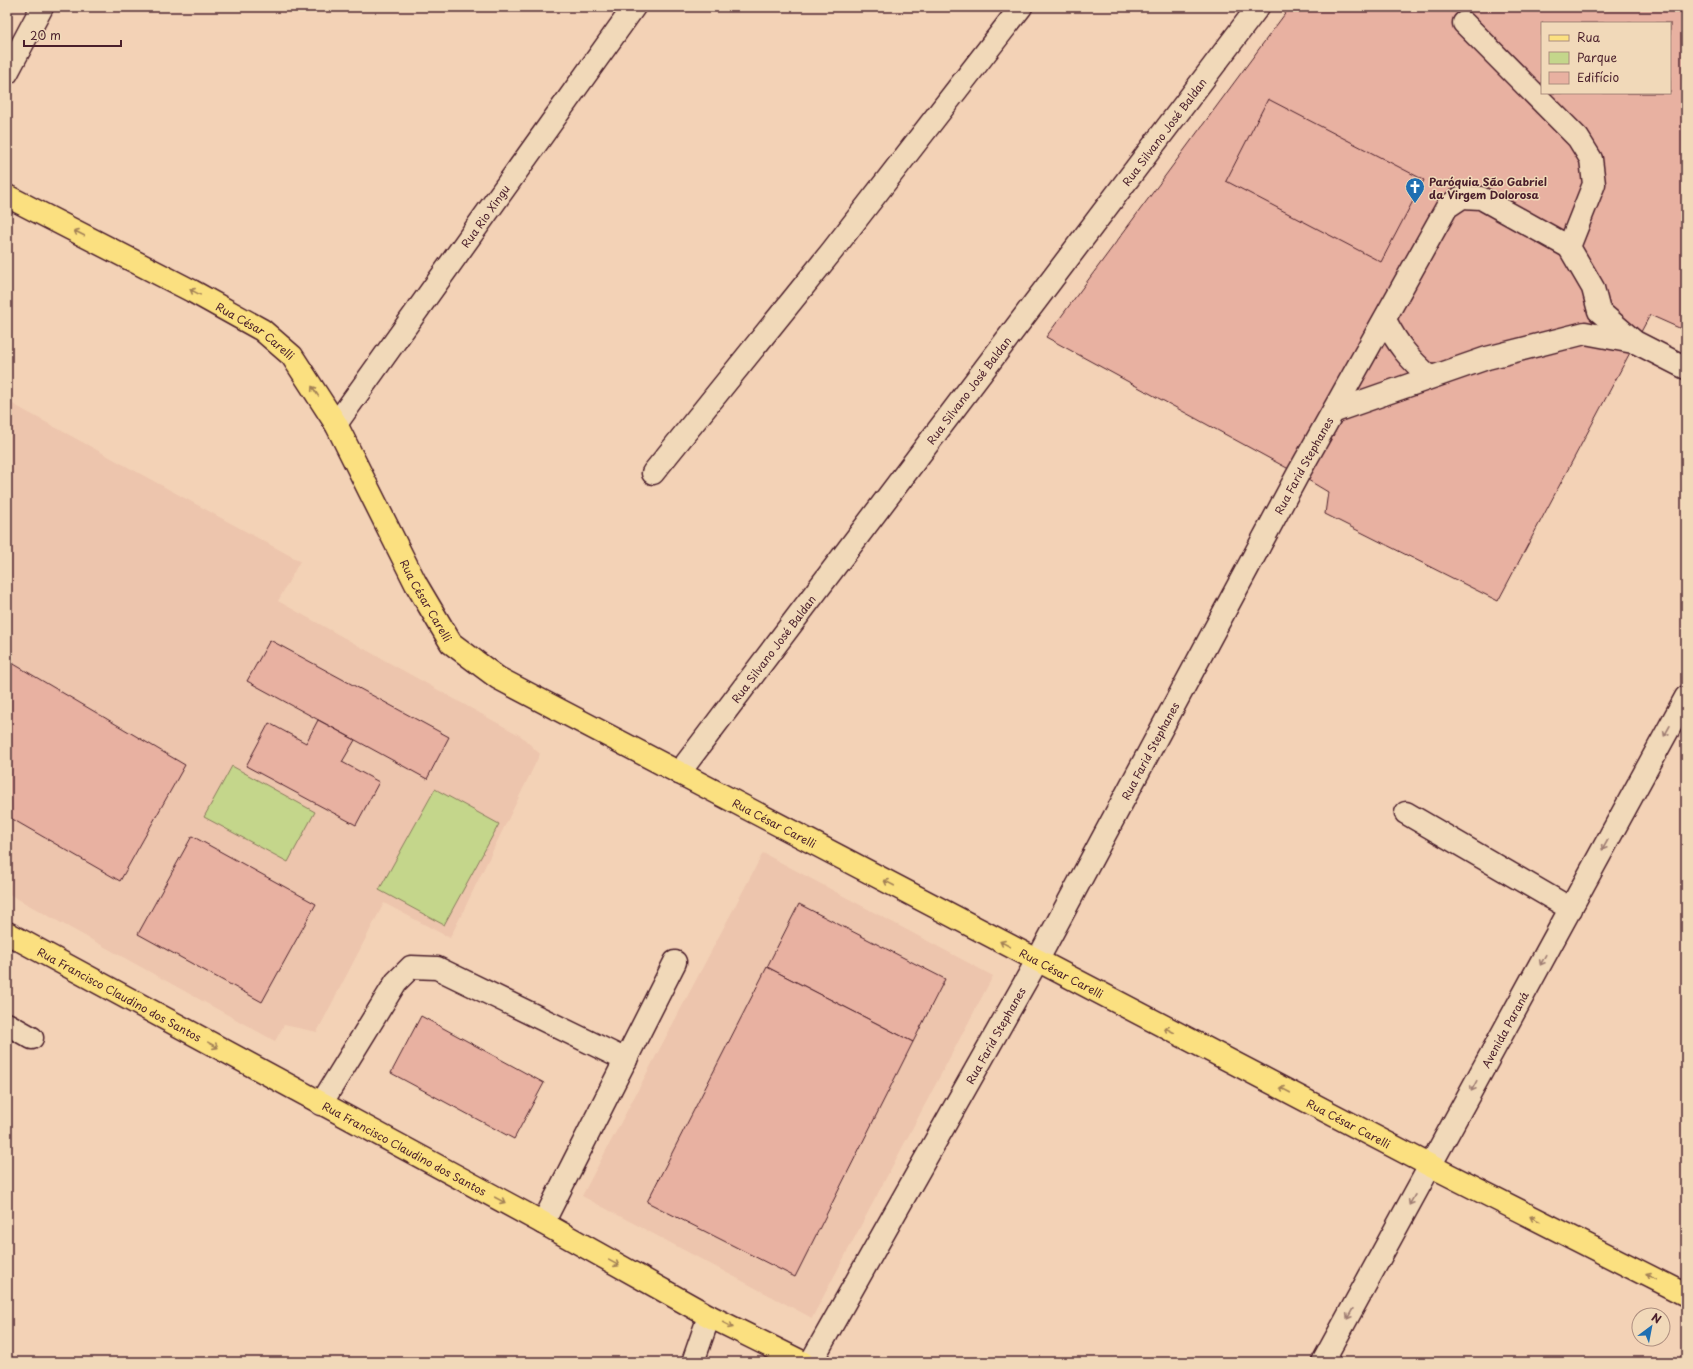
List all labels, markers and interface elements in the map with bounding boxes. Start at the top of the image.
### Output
scale bar [24,22,121,48]
legend [1541,22,1671,94]
text: 20 m [30,26,61,44]
text: Rua [1577,28,1601,46]
text: Parque [1577,48,1617,66]
text: Edifício [1577,68,1619,86]
street label: Rua Silvano José Baldan [1117,74,1210,189]
place label: Paróquia São Gabriel da Virgem Dolorosa [1429,173,1547,203]
church icon: Paróquia São Gabriel da Virgem Dolorosa [1404,176,1426,204]
street label: Rua Rio Xingu [456,181,513,251]
one-way arrow [74,229,86,236]
one-way arrow [189,288,201,296]
street label: Rua César Carelli [213,298,299,363]
street label: Rua Silvano José Baldan [922,333,1015,448]
one-way arrow [310,385,318,397]
street label: Rua Farid Stephanes [1270,413,1337,517]
street label: Rua César Carelli [396,556,457,645]
street label: Rua Silvano José Baldan [727,591,819,706]
street label: Rua Farid Stephanes [1117,699,1183,803]
one-way arrow [1663,725,1671,737]
street label: Rua César Carelli [730,794,820,852]
one-way arrow [1601,839,1609,851]
one-way arrow [884,879,896,887]
one-way arrow [999,939,1011,947]
street label: Rua Francisco Claudino dos Santos [35,943,205,1045]
street label: Rua César Carelli [1017,944,1107,1002]
one-way arrow [1539,953,1546,965]
street label: Rua Farid Stephanes [961,984,1029,1087]
street label: Avenida Paraná [1477,987,1533,1071]
one-way arrow [1164,1025,1176,1033]
one-way arrow [207,1042,219,1050]
one-way arrow [1470,1080,1478,1092]
one-way arrow [1279,1085,1291,1093]
street label: Rua César Carelli [1304,1094,1394,1152]
street label: Rua Francisco Claudino dos Santos [320,1097,490,1199]
one-way arrow [1408,1194,1416,1206]
one-way arrow [494,1197,506,1205]
one-way arrow [1530,1215,1542,1222]
one-way arrow [608,1259,620,1267]
one-way arrow [1645,1273,1657,1281]
north arrow [1631,1307,1671,1347]
one-way arrow [1345,1308,1353,1320]
text: N [1648,1309,1665,1328]
one-way arrow [722,1322,734,1329]

